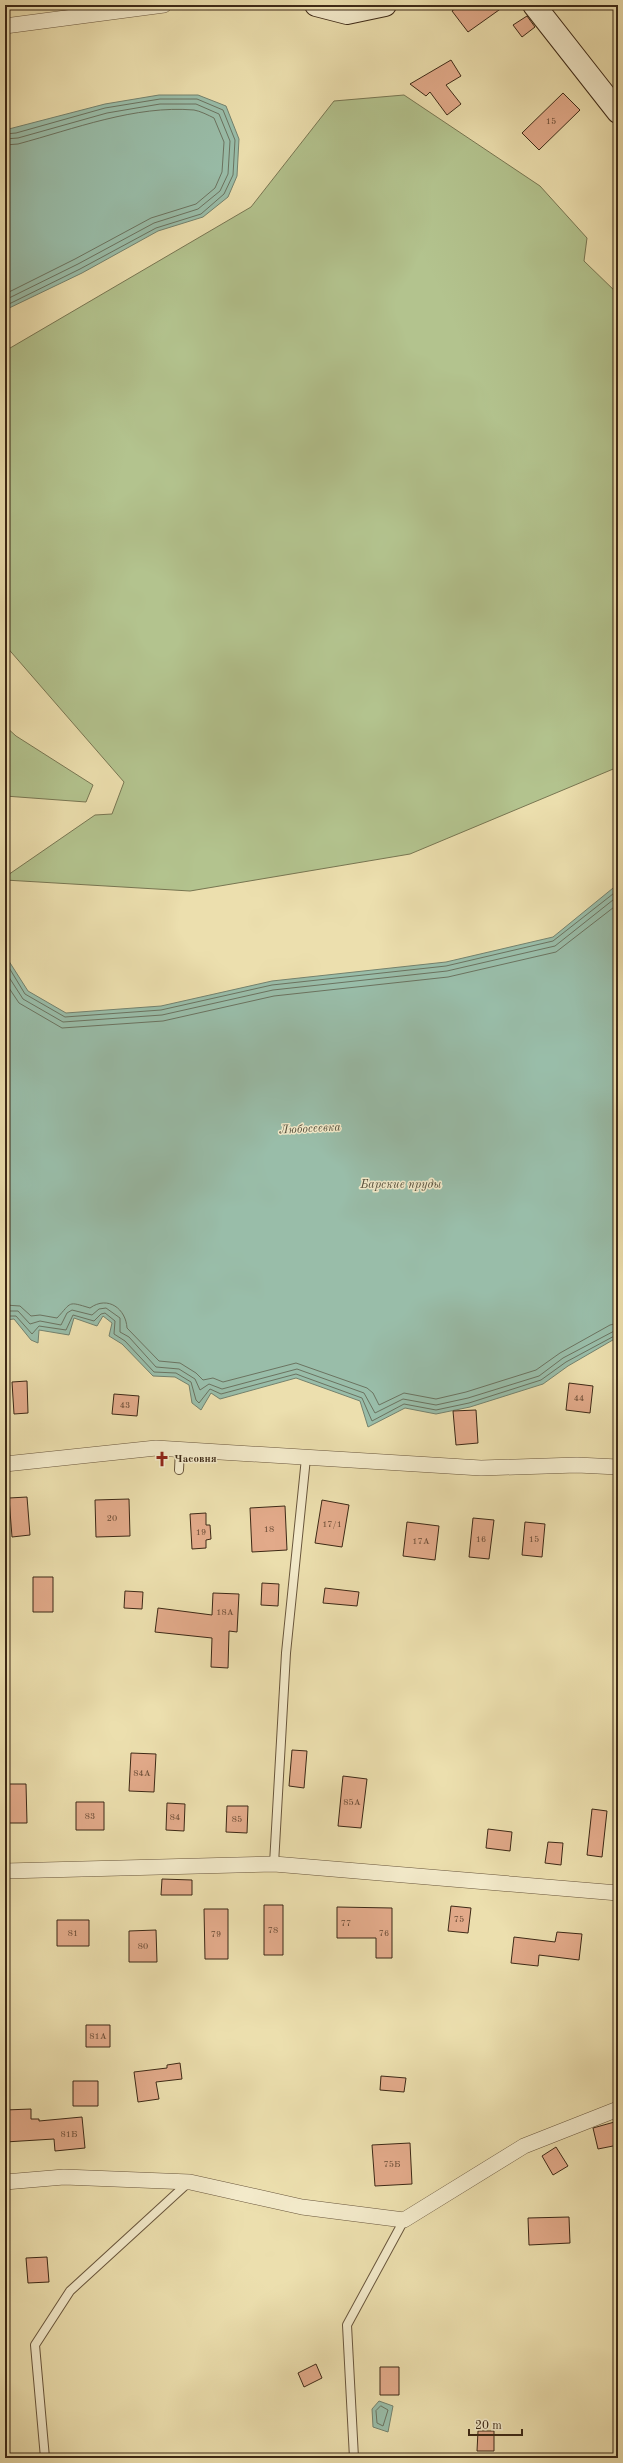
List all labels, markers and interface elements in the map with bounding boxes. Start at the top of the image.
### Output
house number: 15 [546,117,556,126]
water label: Любосеевка [279,1120,342,1137]
water label: Барские пруды [359,1179,442,1191]
house number: 44 [574,1394,584,1403]
house number: 43 [120,1401,130,1410]
church icon: Часовня [153,1450,171,1468]
place label: Часовня [174,1454,217,1465]
house number: 20 [107,1514,117,1523]
house number: 17/1 [322,1520,342,1529]
house number: 18 [264,1525,274,1534]
house number: 19 [196,1528,206,1537]
house number: 16 [476,1535,486,1544]
house number: 15 [529,1535,539,1544]
house number: 17А [412,1537,430,1546]
house number: 18А [216,1608,234,1617]
house number: 84А [133,1769,151,1778]
house number: 85А [343,1798,361,1807]
house number: 83 [85,1812,95,1821]
house number: 84 [170,1813,180,1822]
house number: 85 [232,1815,242,1824]
house number: 75 [454,1915,464,1924]
house number: 77 [341,1919,351,1928]
house number: 78 [268,1926,278,1935]
house number: 81 [68,1929,78,1938]
house number: 76 [379,1929,389,1938]
house number: 79 [211,1930,221,1939]
house number: 80 [138,1942,148,1951]
house number: 81А [89,2032,107,2041]
house number: 81Б [61,2130,77,2139]
house number: 75Б [384,2160,400,2169]
scale bar [469,2411,522,2437]
text: 20 m [475,2420,502,2432]

